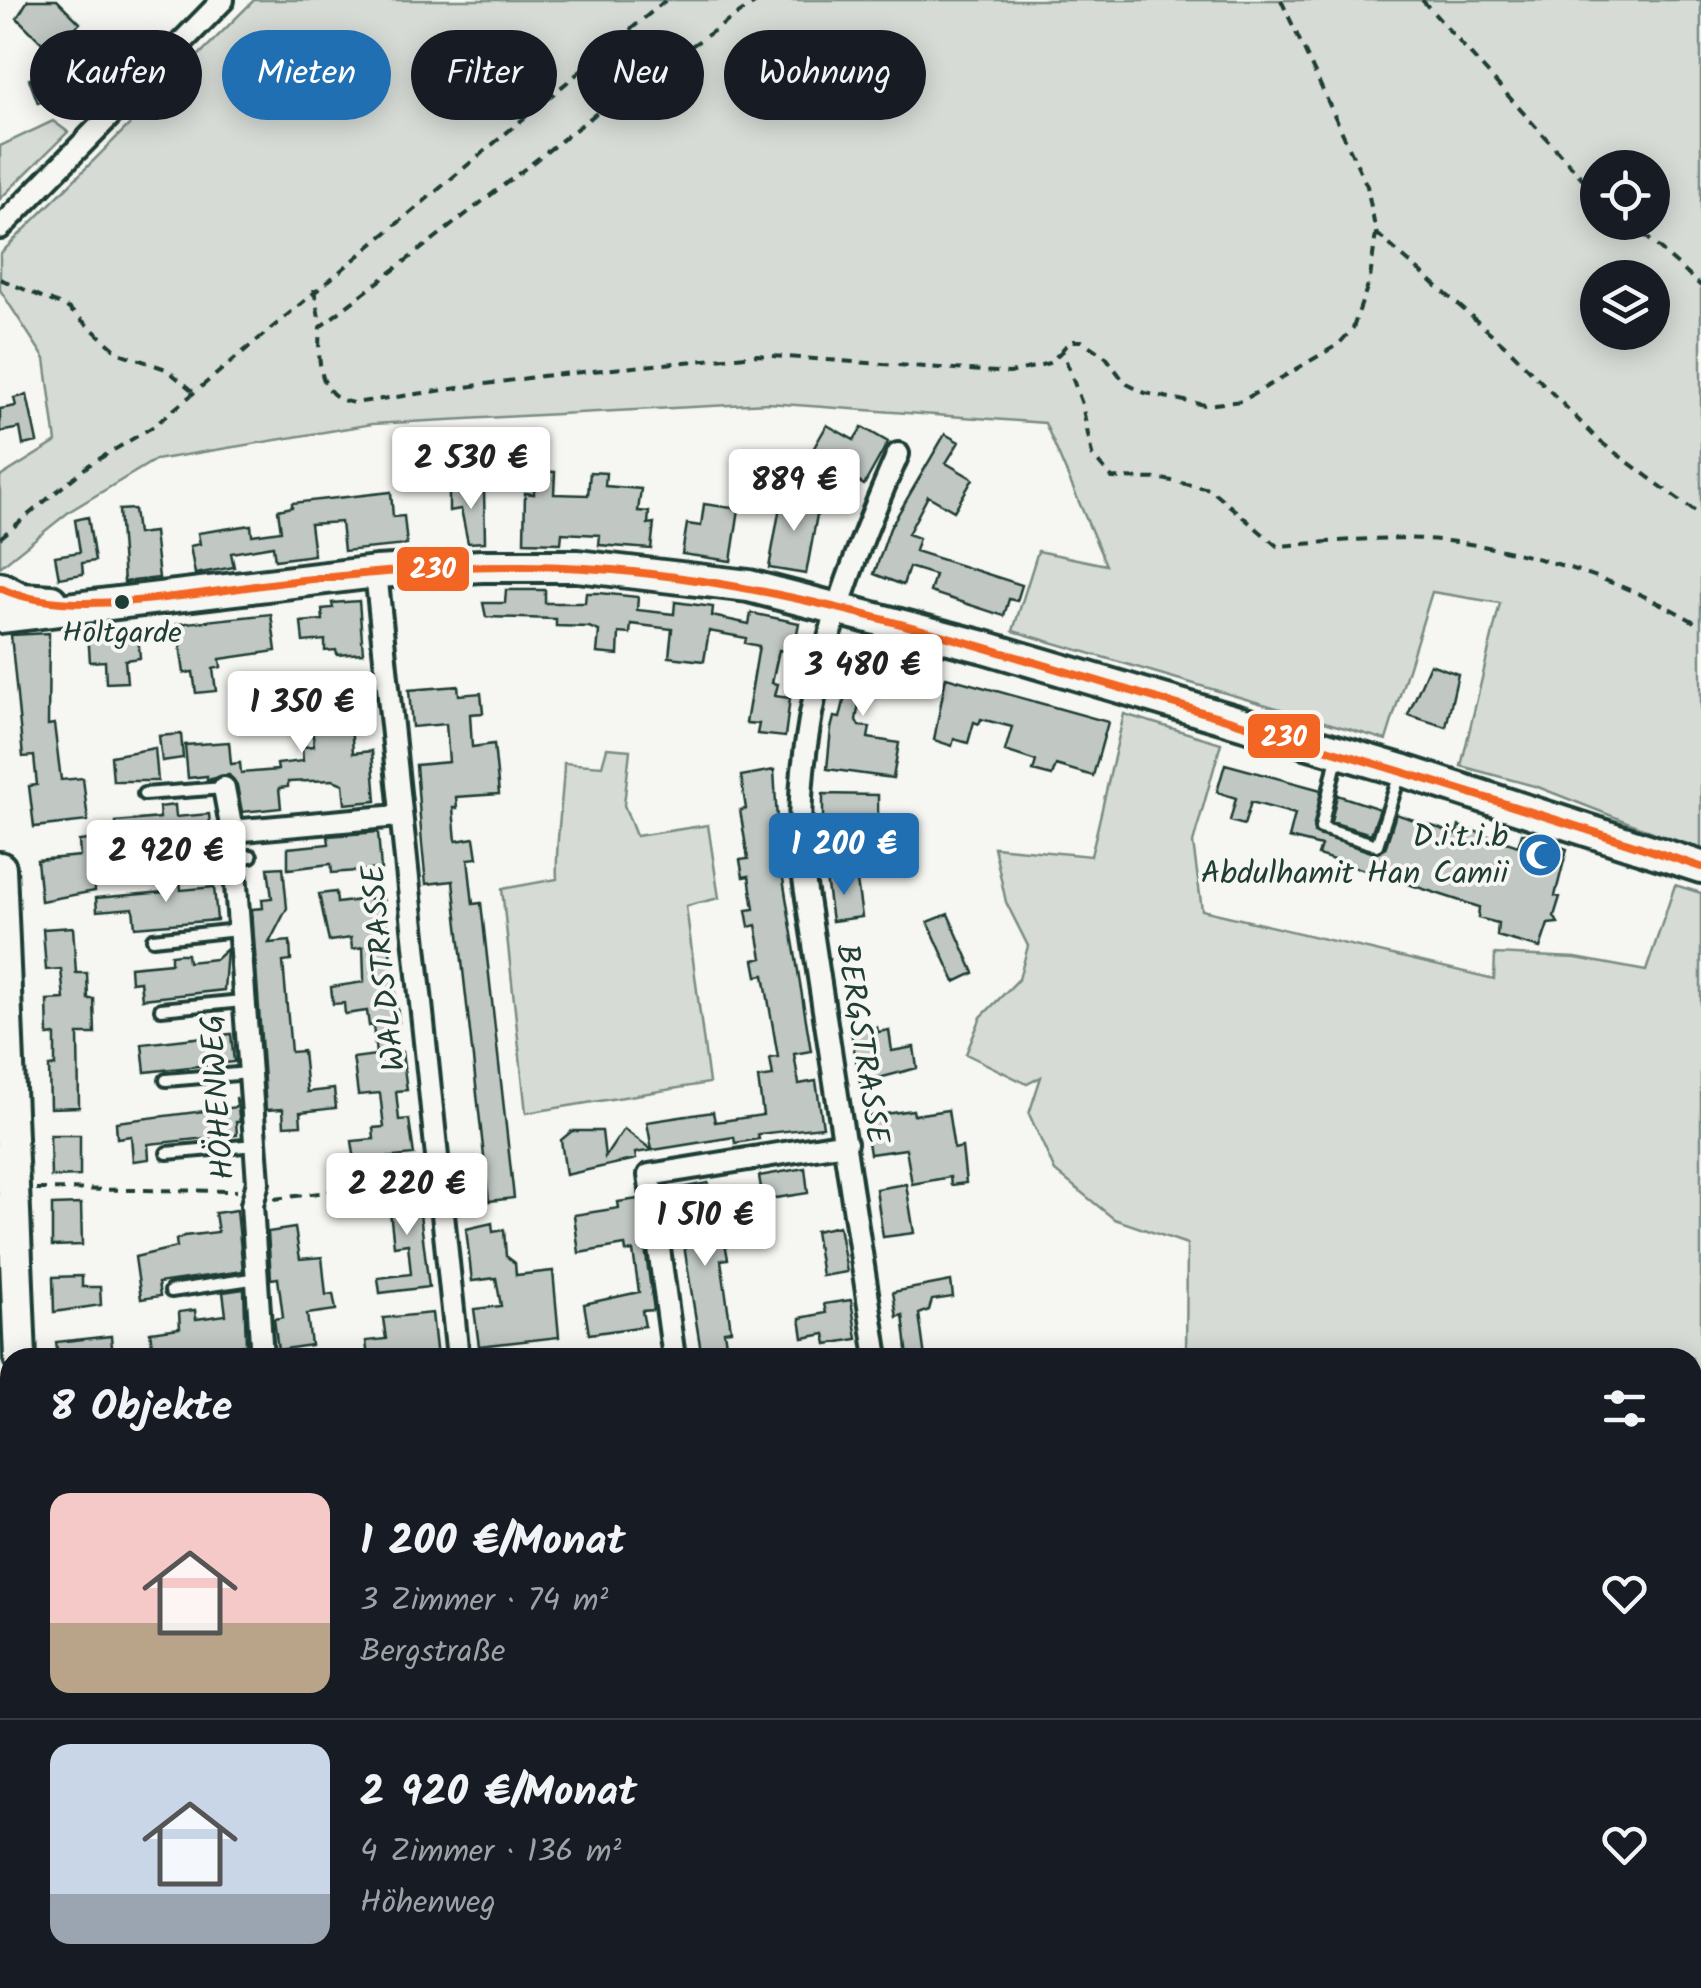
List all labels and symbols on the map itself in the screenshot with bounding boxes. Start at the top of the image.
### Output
pin: 2 530 € [379,427,563,512]
pin: 889 € [724,449,864,534]
line badge: 230 [395,545,471,593]
text: 230 [410,548,457,593]
marker: Holtgarde [112,592,132,612]
place label: Holtgarde [62,610,182,658]
pin: 3 480 € [771,634,955,719]
pin: 1 350 € [210,671,394,756]
line badge: 230 [1246,712,1322,760]
text: 230 [1261,716,1308,761]
place label: D.i.t.i.b Abdulhamit Han Camii [1201,812,1509,900]
pin: 1 200 € [752,813,936,898]
pin: 2 920 € [74,820,258,905]
mosque icon: D.i.t.i.b Abdulhamit Han Camii [1517,832,1563,878]
street label: WALDSTRASSE [349,861,421,1074]
street label: BERGSTRASSE [820,940,902,1149]
street label: HÖHENWEG [188,1012,250,1182]
pin: 2 220 € [315,1153,499,1238]
pin: 1 510 € [613,1184,797,1269]

